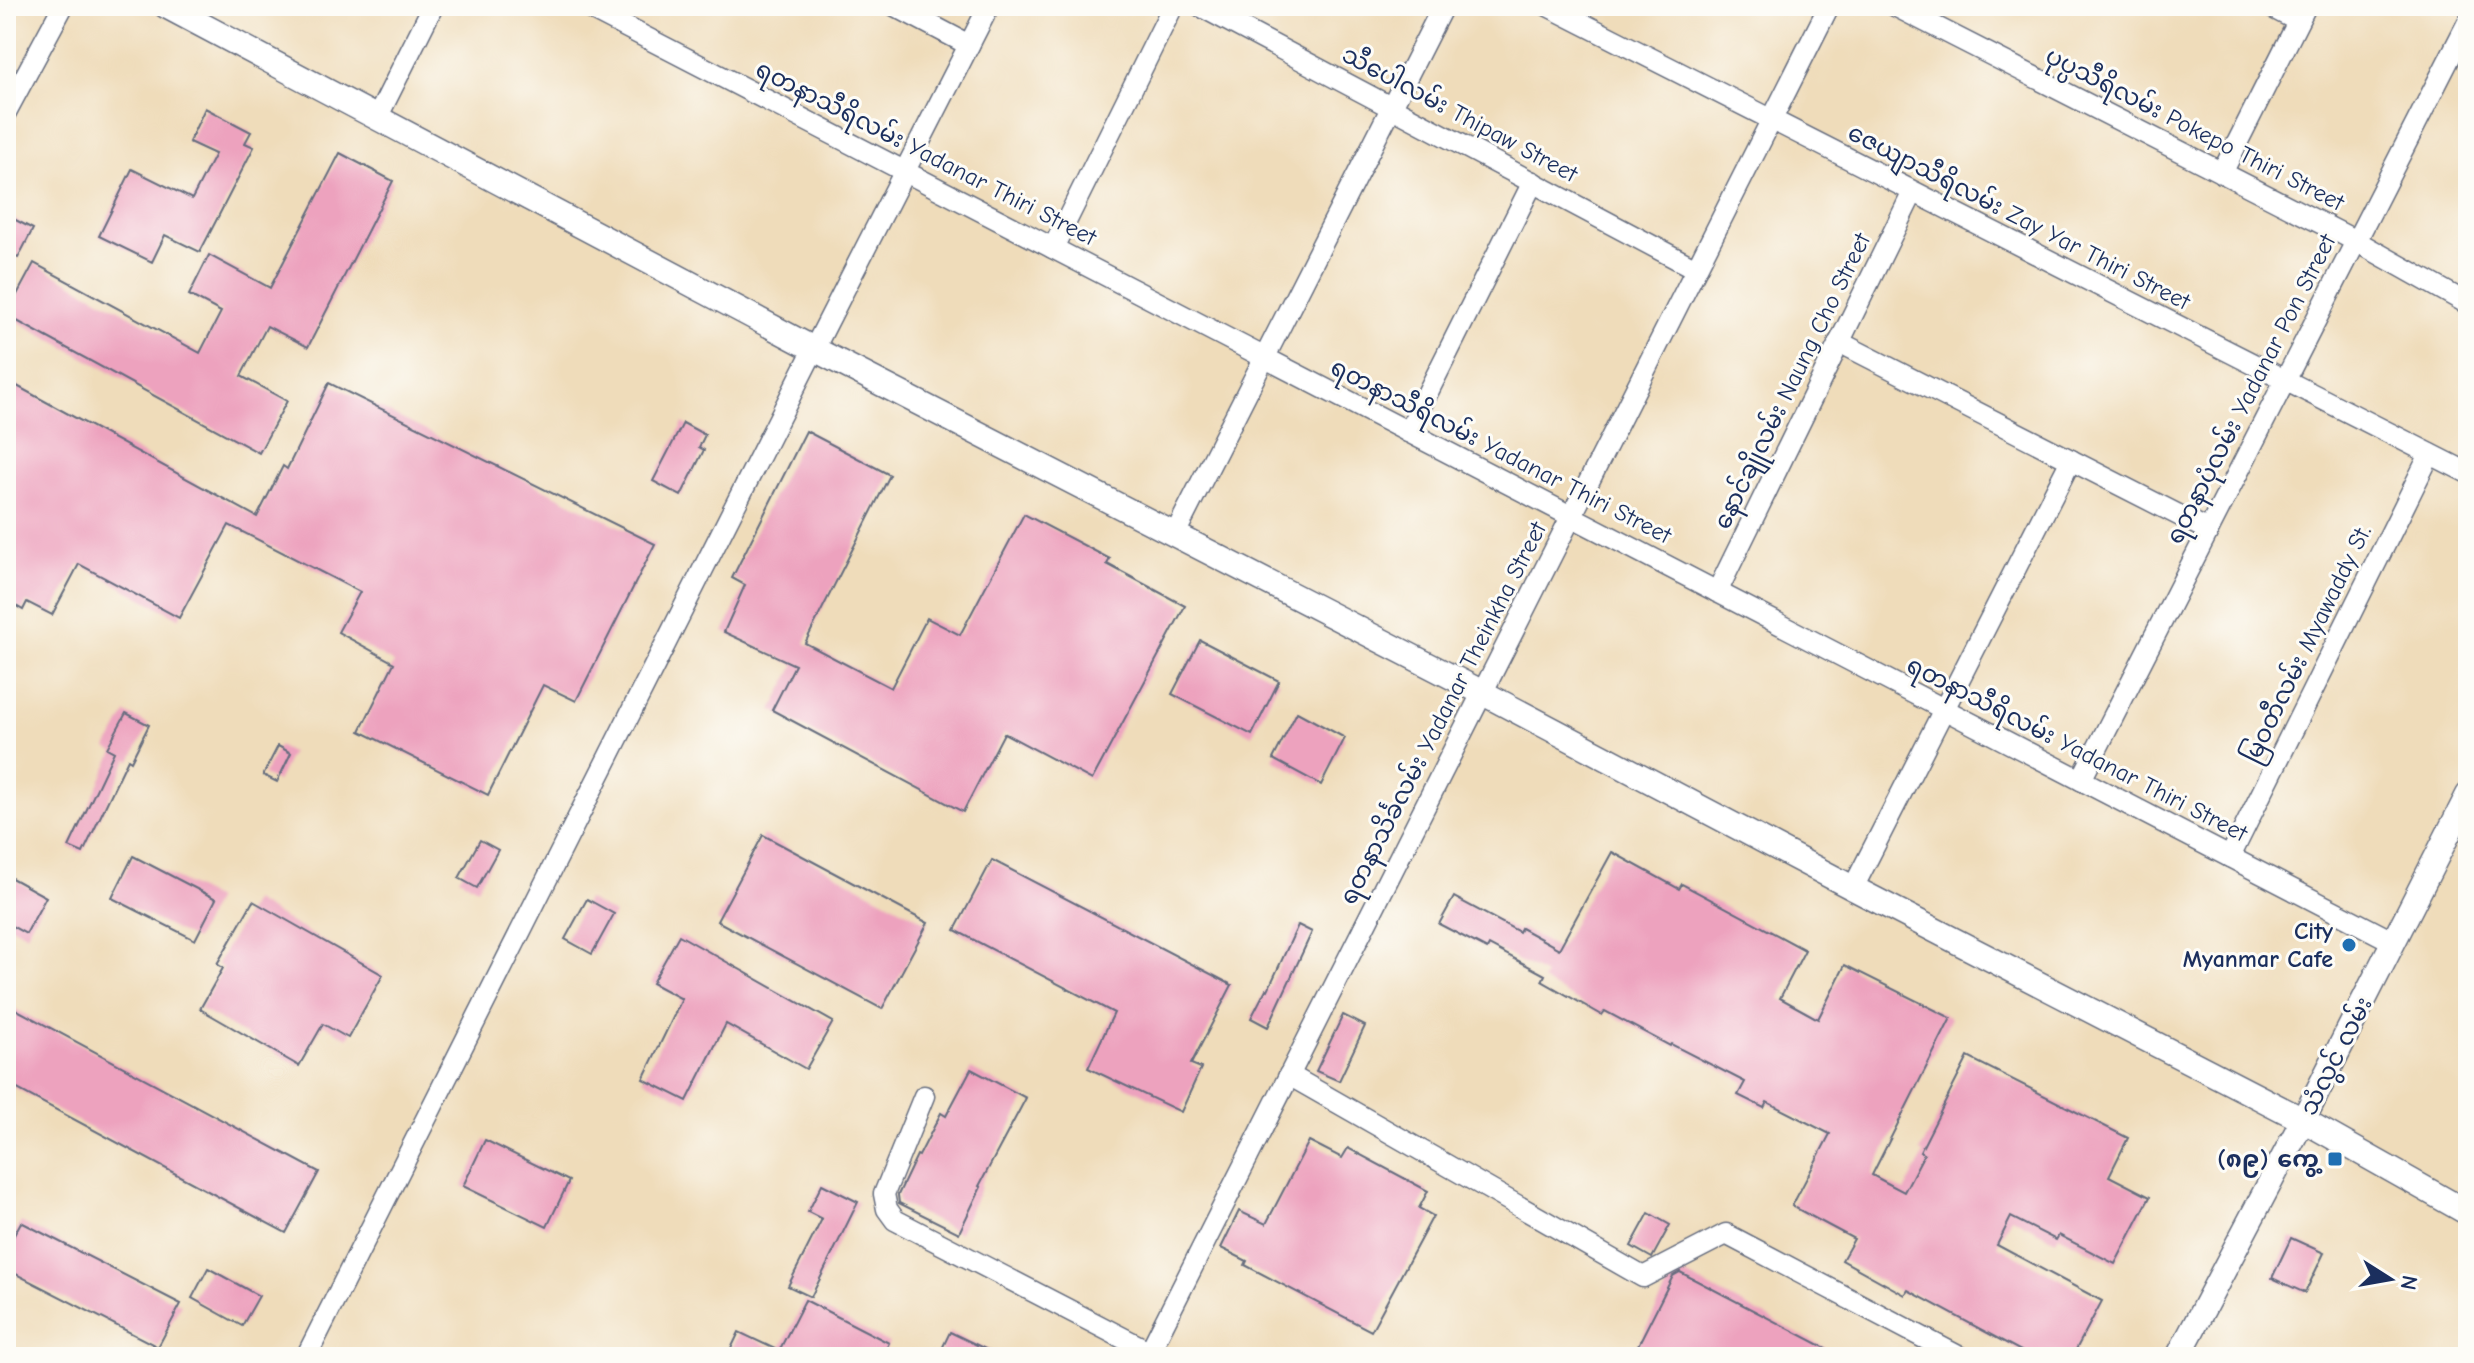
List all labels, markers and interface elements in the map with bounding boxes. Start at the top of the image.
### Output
street label: သီပေါလမ်း Thipaw Street [1338,38,1584,189]
street label: ပုပ္ပသီရိလမ်း Pokepo Thiri Street [2039,40,2351,222]
street label: ရတနာသီရိလမ်း Yadanar Thiri Street [749,53,1103,256]
street label: ဇေယျာသီရိလမ်း Zay Yar Thiri Street [1841,116,2197,321]
street label: နောင်ချိုလမ်း Naung Cho Street [1706,226,1881,536]
street label: ရတနာပုံလမ်း Yadanar Pon Street [2159,228,2347,551]
street label: ရတနာသီရိလမ်း Yadanar Thiri Street [1324,351,1678,554]
street label: ရတနာသိင်္ခလမ်း Yadanar Theinkha Street [1332,515,1557,911]
street label: မြဝတီလမ်း Myawaddy St. [2235,519,2381,770]
street label: ရတနာသီရိလမ်း Yadanar Thiri Street [1900,649,2254,852]
place label: City Myanmar Cafe [2183,917,2333,973]
marker: City Myanmar Cafe [2340,936,2358,954]
street label: သံလွင် လမ်း [2292,991,2381,1122]
place label: (၈၉) ကွေ့ [2217,1145,2323,1178]
marker: (၈၉) ကွေ့ [2326,1150,2344,1168]
north arrow [2350,1239,2430,1319]
text: N [2395,1273,2423,1292]

